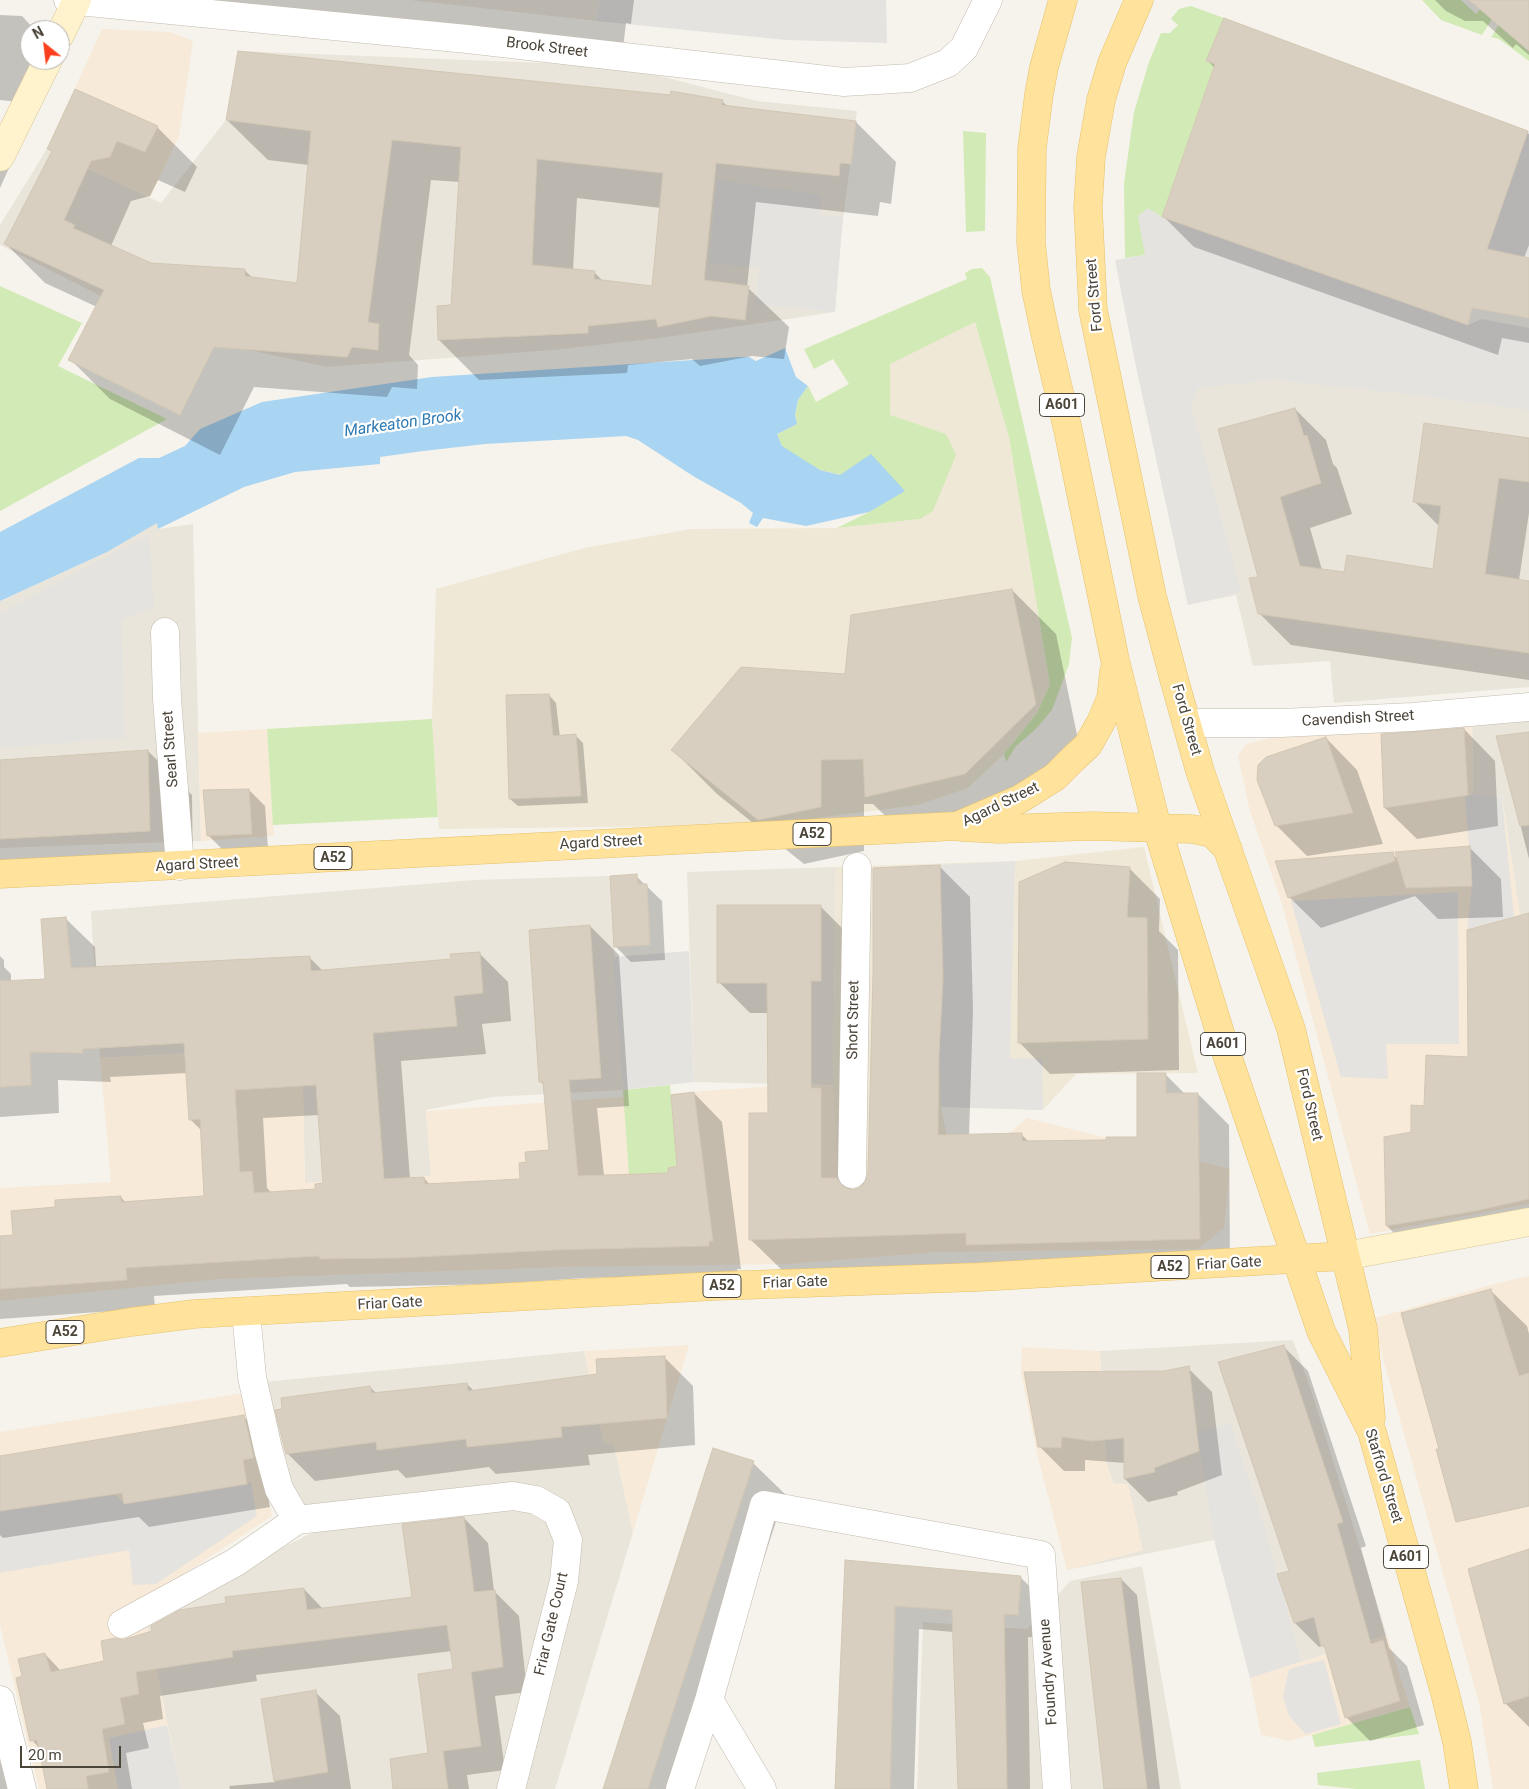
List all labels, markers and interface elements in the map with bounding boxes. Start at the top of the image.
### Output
north arrow [20,20,70,70]
text: N [30,23,46,42]
street label: Brook Street [505,34,589,62]
street label: Ford Street [1083,258,1107,332]
road number: A601 [1040,394,1084,416]
water label: Markeaton Brook [343,406,463,442]
street label: Ford Street [1167,682,1205,758]
street label: Cavendish Street [1301,707,1415,731]
street label: Searl Street [159,710,183,788]
street label: Agard Street [960,779,1042,831]
road number: A52 [793,822,831,846]
street label: Agard Street [559,832,643,854]
road number: A52 [314,846,352,870]
street label: Agard Street [155,854,239,876]
street label: Short Street [844,980,864,1060]
road number: A601 [1200,1032,1246,1056]
street label: Ford Street [1292,1067,1326,1143]
street label: Friar Gate [1196,1253,1262,1275]
road number: A52 [1151,1256,1189,1278]
street label: Friar Gate [762,1273,828,1293]
road number: A52 [703,1274,741,1298]
street label: Friar Gate [357,1293,423,1315]
road number: A52 [46,1320,84,1344]
street label: Stafford Street [1360,1427,1406,1525]
road number: A601 [1384,1545,1428,1568]
street label: Friar Gate Court [531,1570,573,1678]
street label: Foundry Avenue [1036,1618,1062,1726]
scale bar [22,1736,124,1768]
text: 20 m [28,1746,62,1764]

